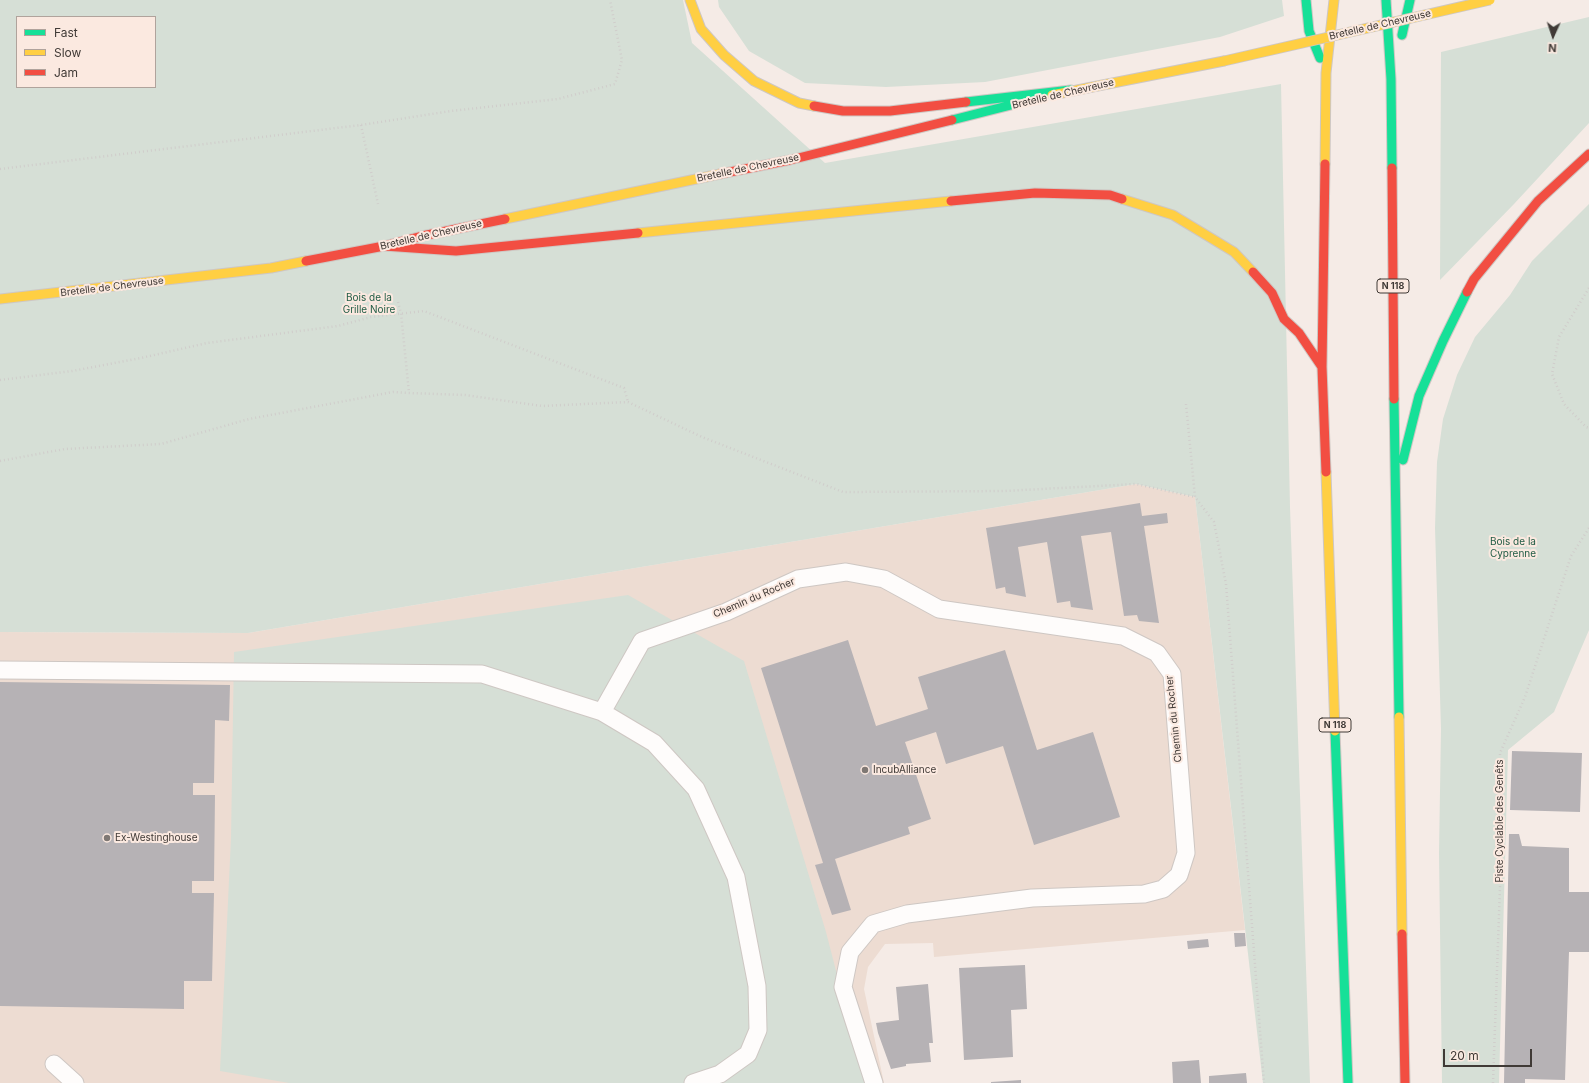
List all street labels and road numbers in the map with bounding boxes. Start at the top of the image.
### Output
street label: Bretelle de Chevreuse [1328,7,1432,43]
street label: Bretelle de Chevreuse [1011,76,1115,112]
street label: Bretelle de Chevreuse [696,151,800,185]
street label: Bretelle de Chevreuse [379,217,483,253]
street label: Bretelle de Chevreuse [60,275,164,299]
road number: N 118 [1377,279,1409,293]
street label: Chemin du Rocher [711,575,797,621]
street label: Chemin du Rocher [1163,675,1185,763]
road number: N 118 [1319,718,1351,732]
street label: Piste Cyclable des Genêts [1494,759,1506,883]

